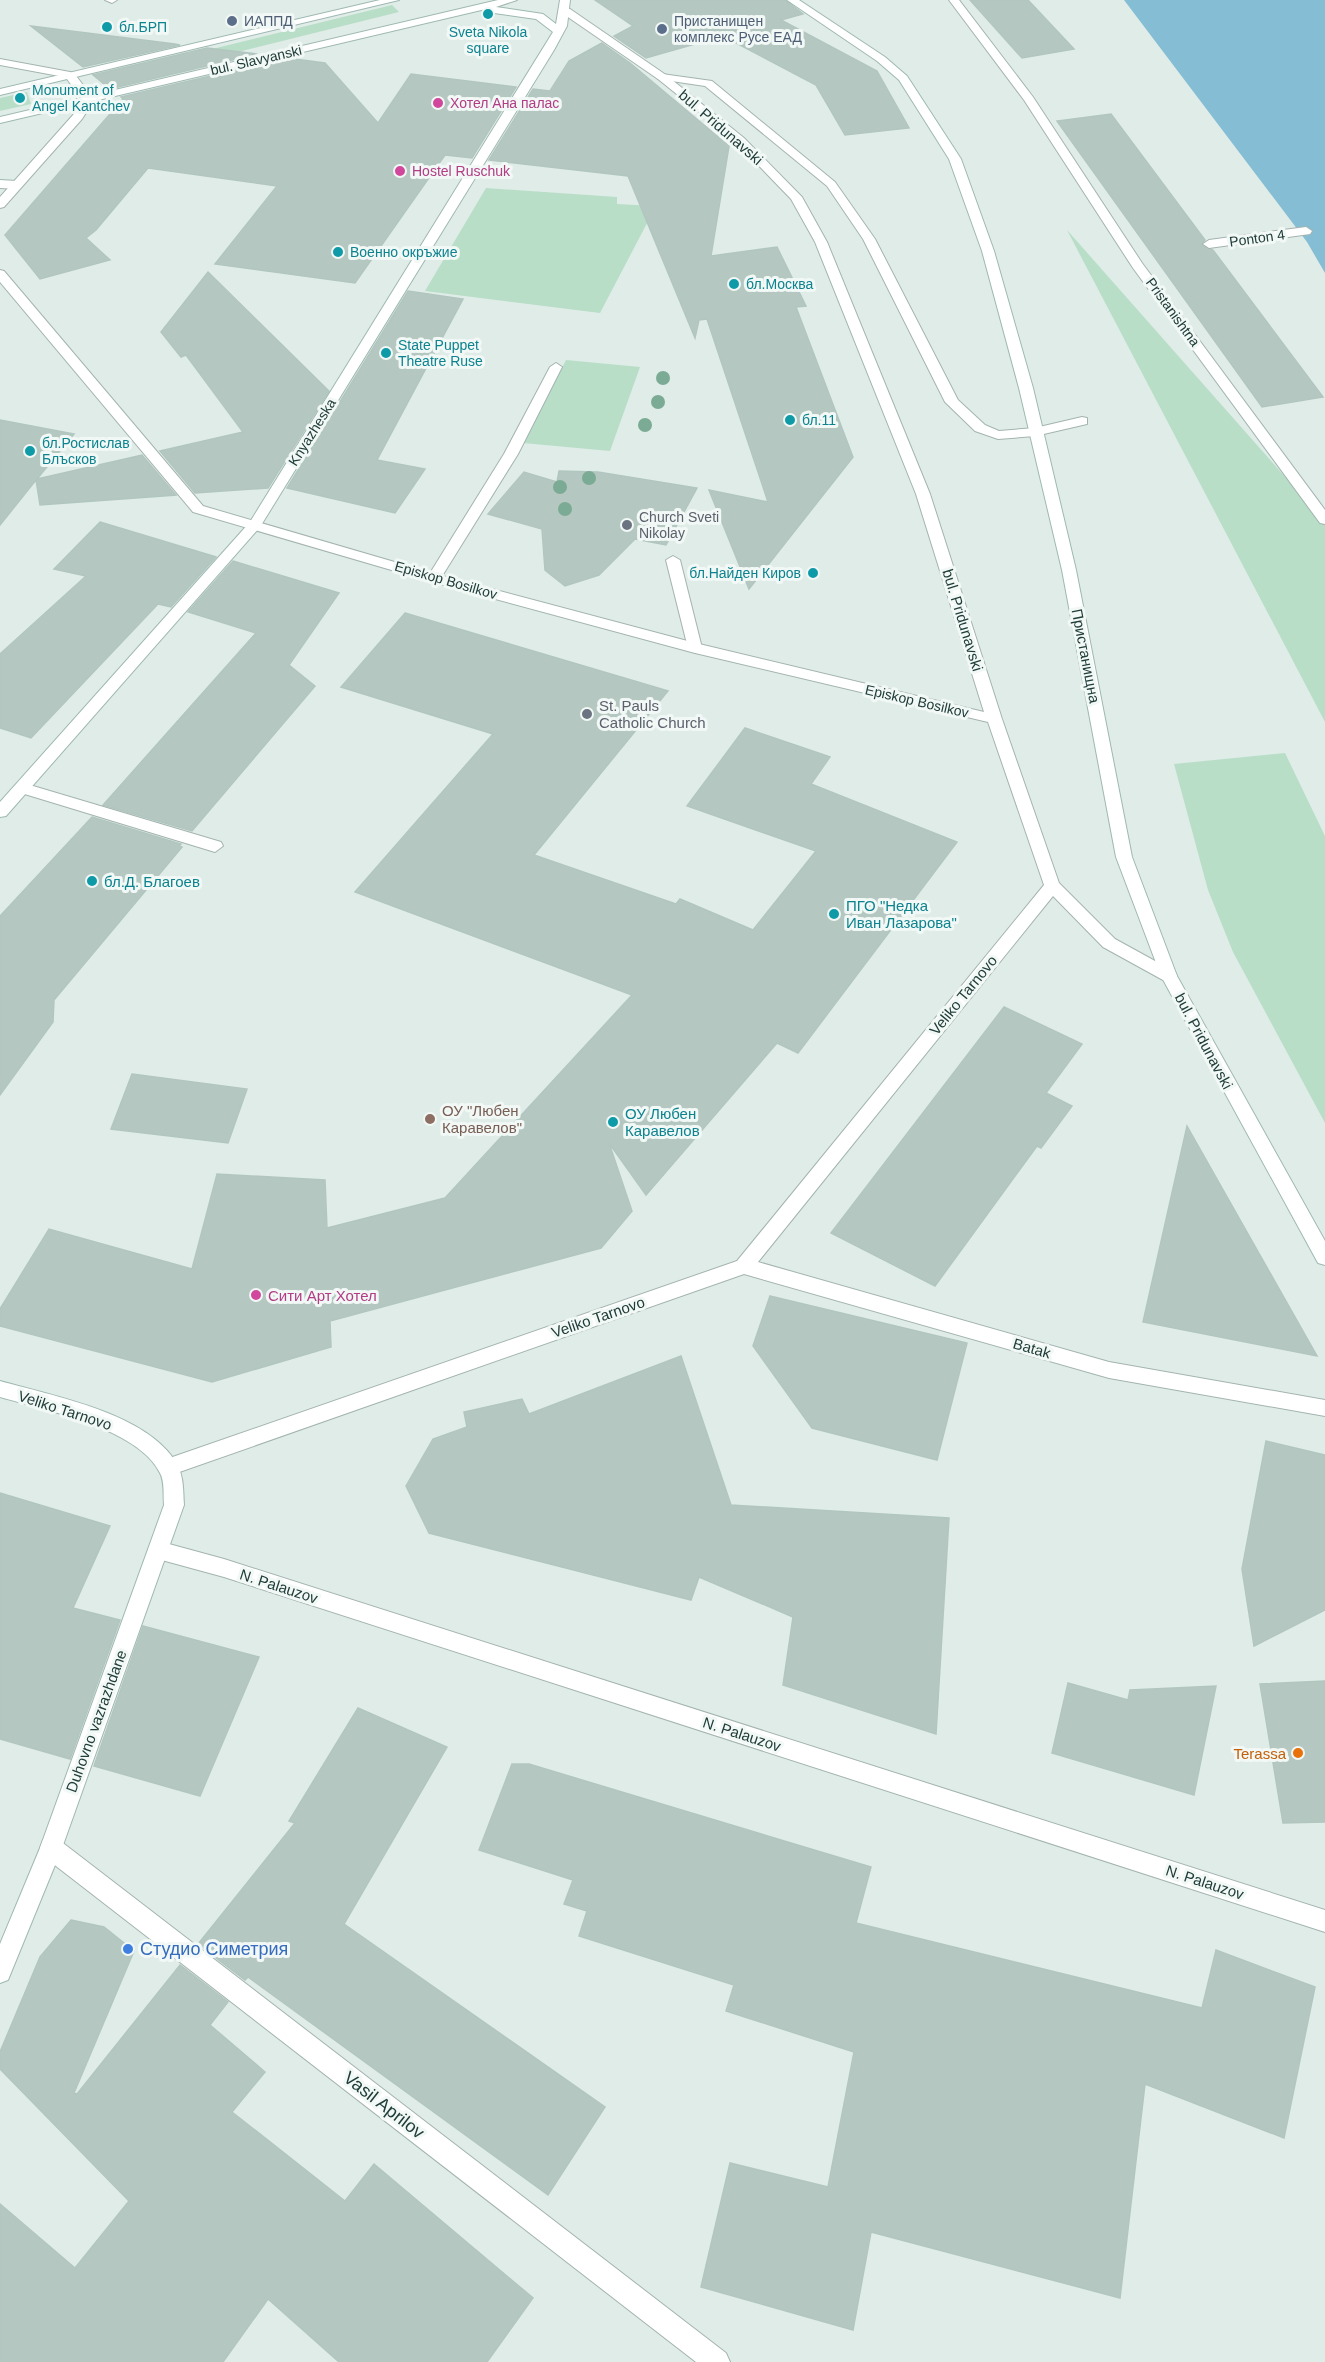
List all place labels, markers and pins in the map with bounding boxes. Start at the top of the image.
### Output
marker: Sveta Nikola square [481,7,495,21]
place label: ИАППД [244,13,293,29]
place label: Пристанищен комплекс Русе ЕАД [674,13,802,45]
marker: ИАППД [225,14,239,28]
place label: бл.БРП [119,19,167,35]
marker: бл.БРП [100,20,114,34]
marker: Пристанищен комплекс Русе ЕАД [655,22,669,36]
place label: Sveta Nikola square [449,24,528,56]
place label: Monument of Angel Kantchev [32,82,130,114]
marker: Monument of Angel Kantchev [13,91,27,105]
place label: Хотел Ана палас [450,95,559,111]
marker: Хотел Ана палас [431,96,445,110]
place label: Hostel Ruschuk [412,163,511,179]
marker: Hostel Ruschuk [393,164,407,178]
place label: Военно окръжие [350,244,458,260]
marker: Военно окръжие [331,245,345,259]
place label: бл.Москва [746,276,813,292]
marker: бл.Москва [727,277,741,291]
place label: State Puppet Theatre Ruse [398,337,483,369]
marker: State Puppet Theatre Ruse [379,346,393,360]
place label: бл.11 [802,412,836,428]
marker: бл.11 [783,413,797,427]
place label: бл.Ростислав Блъсков [42,435,130,467]
marker: бл.Ростислав Блъсков [23,444,37,458]
place label: Church Sveti Nikolay [639,509,719,541]
marker: Church Sveti Nikolay [620,518,634,532]
place label: бл.Найден Киров [689,565,801,581]
marker: бл.Найден Киров [806,566,820,580]
place label: St. Pauls Catholic Church [599,697,706,731]
marker: St. Pauls Catholic Church [580,707,594,721]
place label: бл.Д. Благоев [104,873,200,890]
marker: бл.Д. Благоев [85,874,99,888]
place label: ПГО "Недка Иван Лазарова" [846,897,957,931]
marker: ПГО "Недка Иван Лазарова" [827,907,841,921]
place label: ОУ "Любен Каравелов" [442,1102,522,1136]
place label: ОУ Любен Каравелов [625,1105,700,1139]
marker: ОУ "Любен Каравелов" [423,1112,437,1126]
marker: ОУ Любен Каравелов [606,1115,620,1129]
place label: Сити Арт Хотел [268,1287,377,1304]
marker: Сити Арт Хотел [249,1288,263,1302]
place label: Terassa [1233,1745,1287,1762]
marker: Terassa [1291,1746,1305,1760]
place label: Студио Симетрия [140,1939,288,1959]
marker: Студио Симетрия [121,1942,135,1956]

